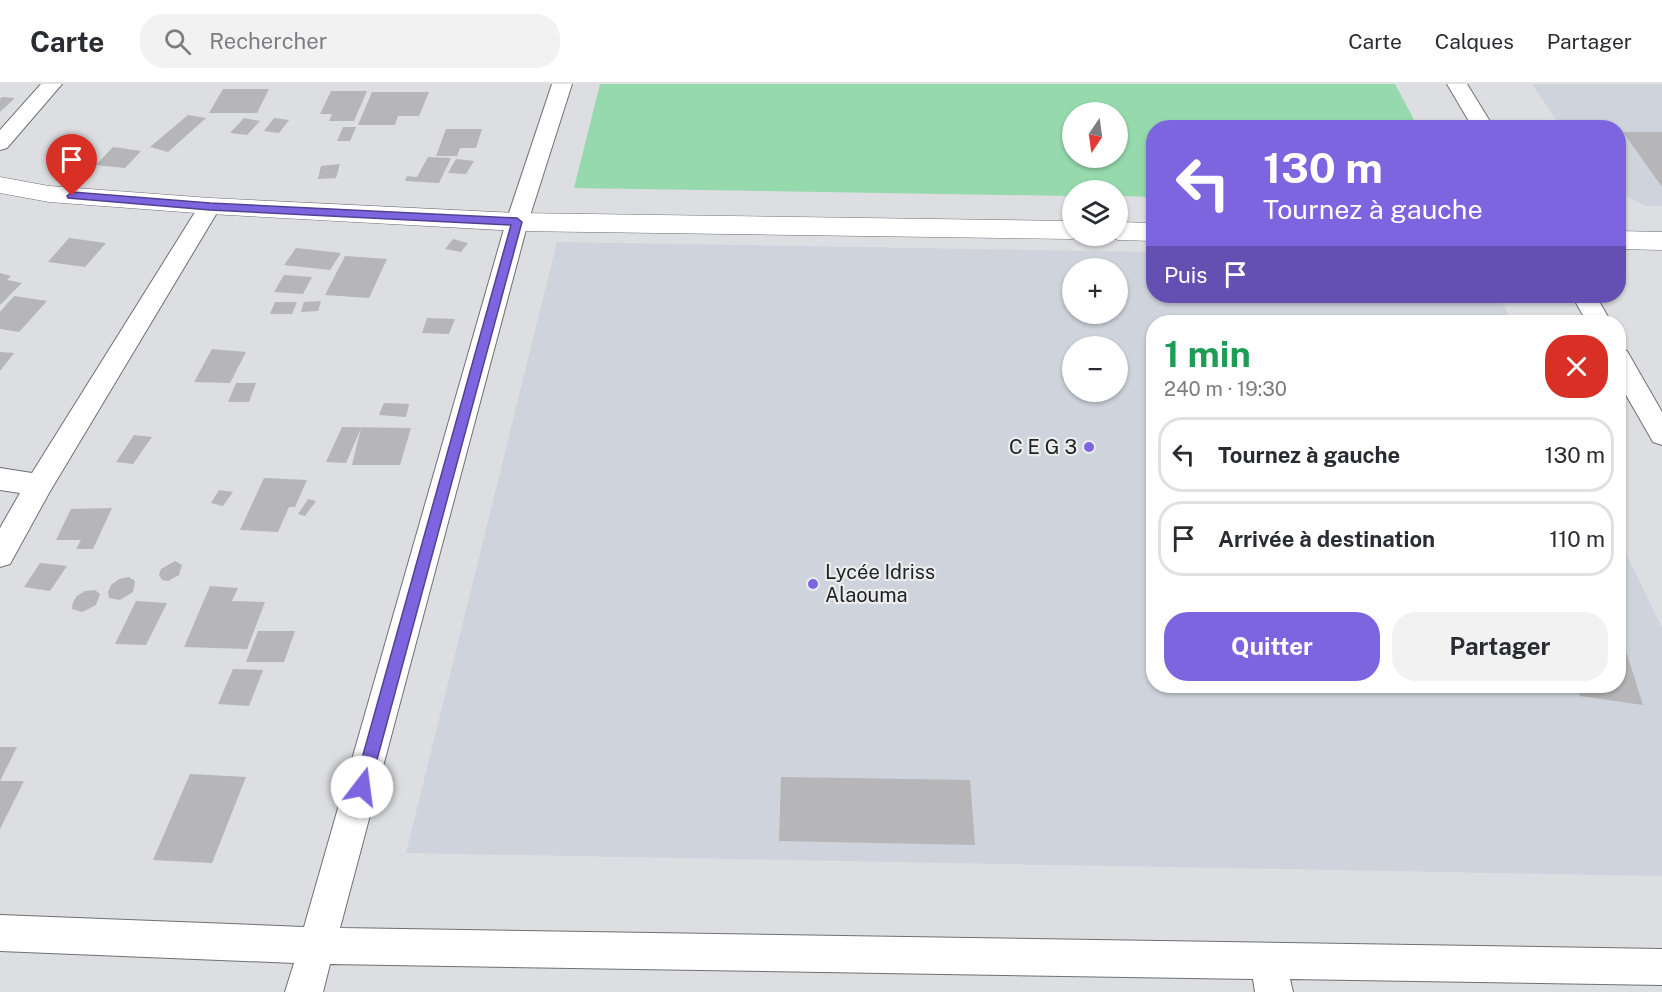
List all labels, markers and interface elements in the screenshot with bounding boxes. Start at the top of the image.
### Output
search box [140,14,560,68]
text: Carte [30,25,104,58]
icon: search [161,25,194,58]
text: Rechercher [209,28,327,54]
text: Carte [1348,29,1402,54]
text: Calques [1435,29,1514,54]
text: Partager [1547,29,1632,54]
north arrow [1062,102,1128,168]
map controls [1062,102,1128,402]
pin [46,134,97,196]
icon: arrive [55,143,88,176]
text: 130 m [1263,143,1383,192]
icon: left [1164,144,1242,222]
button: layers [1062,180,1128,246]
text: Tournez à gauche [1263,193,1483,225]
button: + [1062,258,1128,324]
icon: arrive [1219,258,1252,291]
text: Puis [1164,262,1207,288]
text: 1 min [1164,333,1251,375]
button: close [1545,335,1608,398]
button: − [1062,336,1128,402]
text: 240 m · 19:30 [1164,377,1287,401]
place label: C E G 3 [1009,435,1077,459]
icon: left [1167,438,1200,471]
marker: C E G 3 [1082,440,1096,454]
text: Tournez à gauche [1218,442,1400,468]
text: 130 m [1544,442,1605,468]
icon: arrive [1167,522,1200,555]
text: Arrivée à destination [1218,526,1435,552]
text: 110 m [1549,526,1605,552]
place label: Lycée Idriss Alaouma [825,560,935,607]
marker: Lycée Idriss Alaouma [806,577,820,591]
button: Quitter [1164,612,1380,681]
button: Partager [1392,612,1608,681]
position arrow [330,755,394,819]

